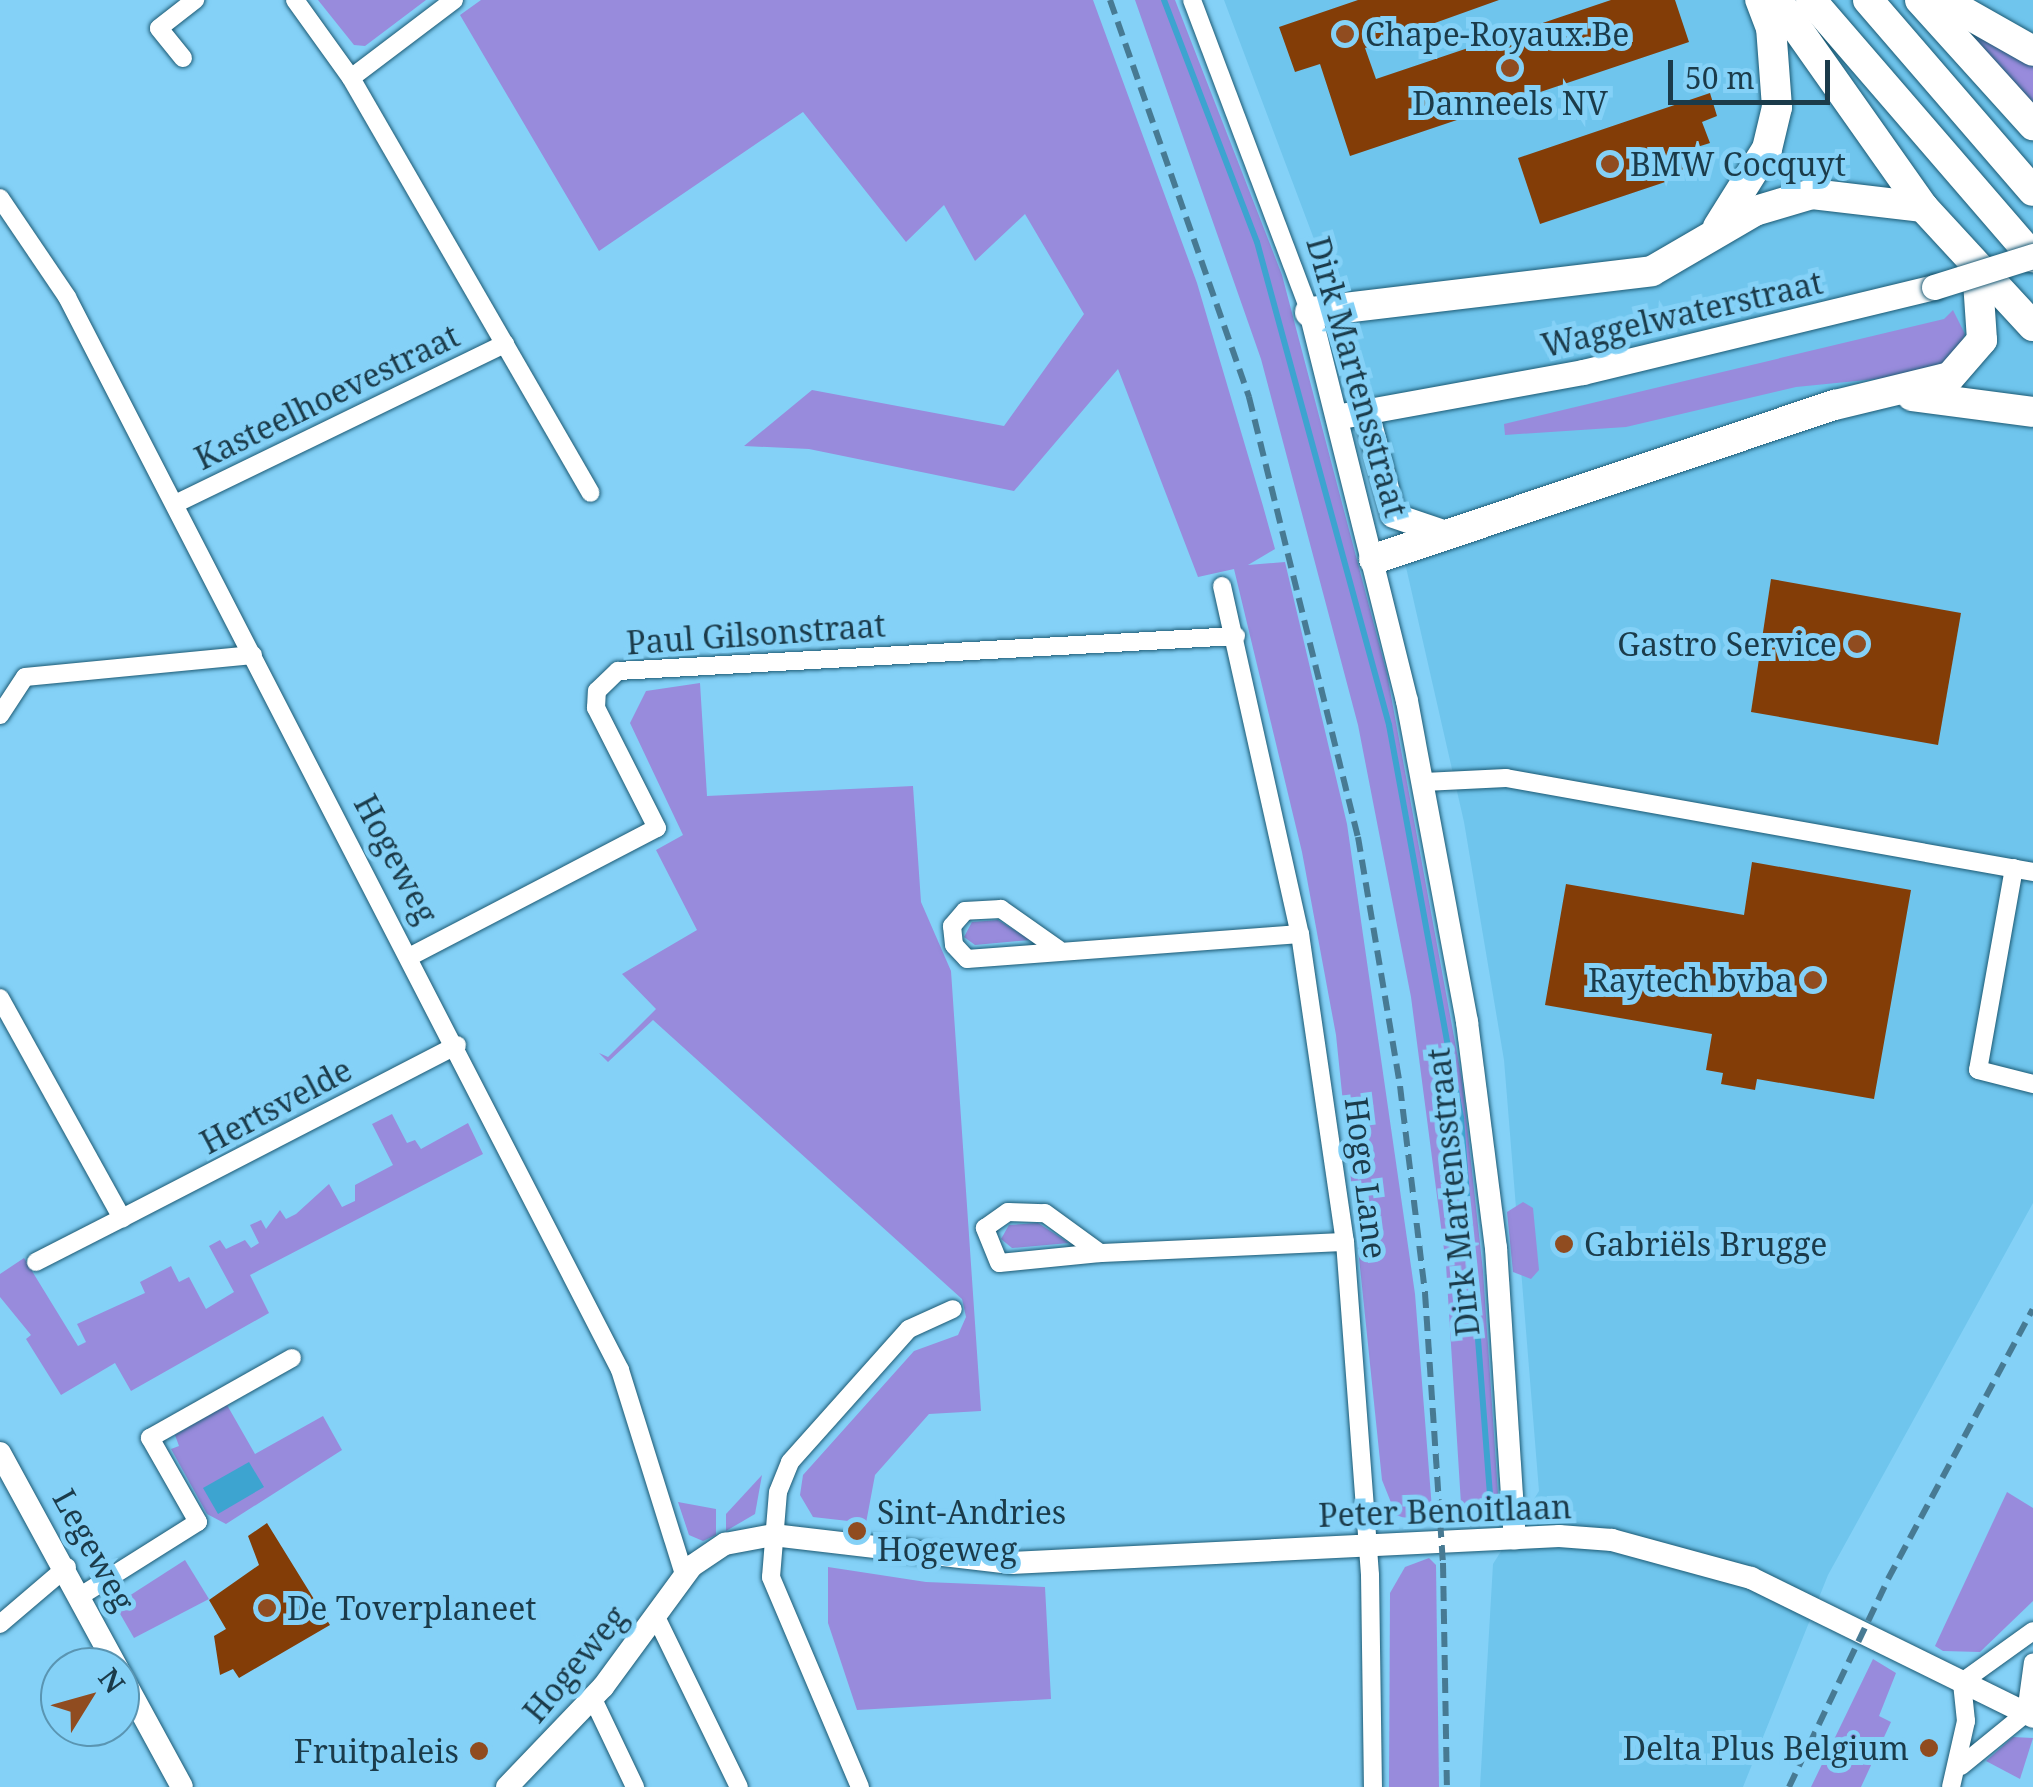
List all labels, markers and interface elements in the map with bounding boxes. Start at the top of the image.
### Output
place label: Chape-Royaux.Be [1365,15,1629,53]
marker: Chape-Royaux.Be [1334,23,1356,45]
scale bar [1673,40,1836,102]
marker: Danneels NV [1499,57,1521,79]
text: 50 m [1685,57,1755,98]
place label: Danneels NV [1412,84,1608,122]
place label: BMW Cocquyt [1630,145,1846,183]
marker: BMW Cocquyt [1599,153,1621,175]
street label: Dirk Martensstraat [1299,233,1415,521]
street label: Waggelwaterstraat [1538,263,1826,365]
street label: Kasteelhoevestraat [189,316,465,478]
street label: Paul Gilsonstraat [625,606,887,662]
place label: Gastro Service [1617,625,1837,663]
marker: Gastro Service [1846,633,1868,655]
street label: Hogeweg [346,788,446,930]
place label: Raytech bvba [1588,961,1793,999]
marker: Raytech bvba [1802,969,1824,991]
street label: Dirk Martensstraat [1419,1046,1487,1338]
street label: Hertsvelde [194,1050,358,1162]
street label: Hoge Lane [1337,1095,1395,1261]
place label: Gabriëls Brugge [1584,1225,1827,1263]
marker: Gabriëls Brugge [1553,1233,1575,1255]
street label: Legeweg [45,1482,143,1618]
street label: Peter Benoitlaan [1318,1487,1572,1535]
place label: Sint-Andries Hogeweg [877,1494,1066,1569]
marker: Sint-Andries Hogeweg [846,1520,868,1542]
place label: De Toverplaneet [287,1589,537,1627]
marker: De Toverplaneet [256,1597,278,1619]
street label: Hogeweg [515,1598,635,1730]
north arrow [40,1647,140,1747]
text: N [91,1660,134,1700]
place label: Delta Plus Belgium [1623,1729,1909,1767]
place label: Fruitpaleis [294,1732,459,1770]
marker: Delta Plus Belgium [1918,1737,1940,1759]
marker: Fruitpaleis [468,1740,490,1762]

